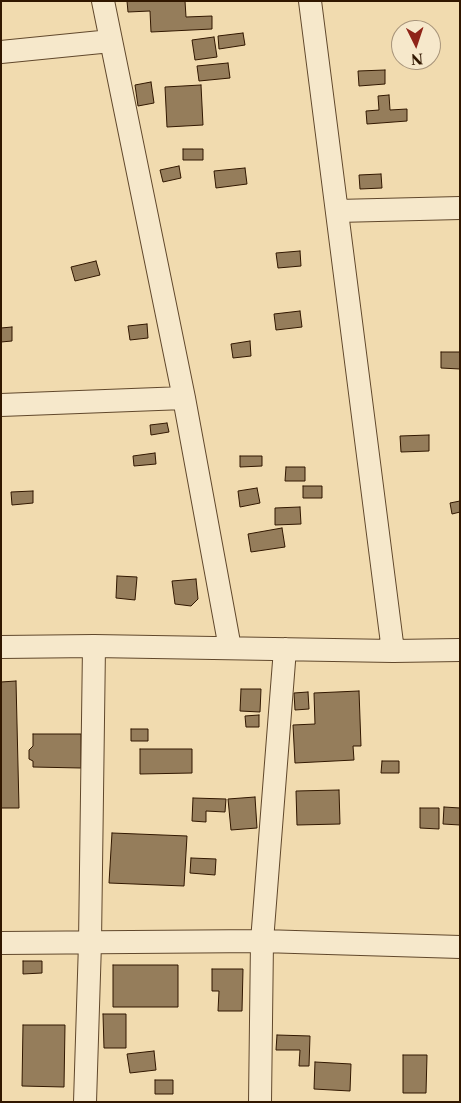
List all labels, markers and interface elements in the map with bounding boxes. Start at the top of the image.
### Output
north arrow [391,20,441,70]
text: N [410,50,424,68]

